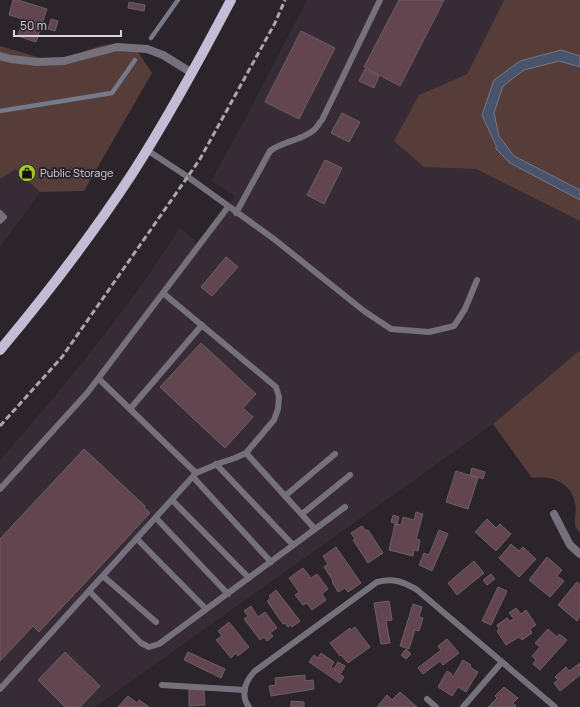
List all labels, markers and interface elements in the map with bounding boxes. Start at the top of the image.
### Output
scale bar [14,12,121,38]
text: 50 m [20,17,47,34]
shop icon: Public Storage [17,163,37,183]
place label: Public Storage [40,165,114,180]

